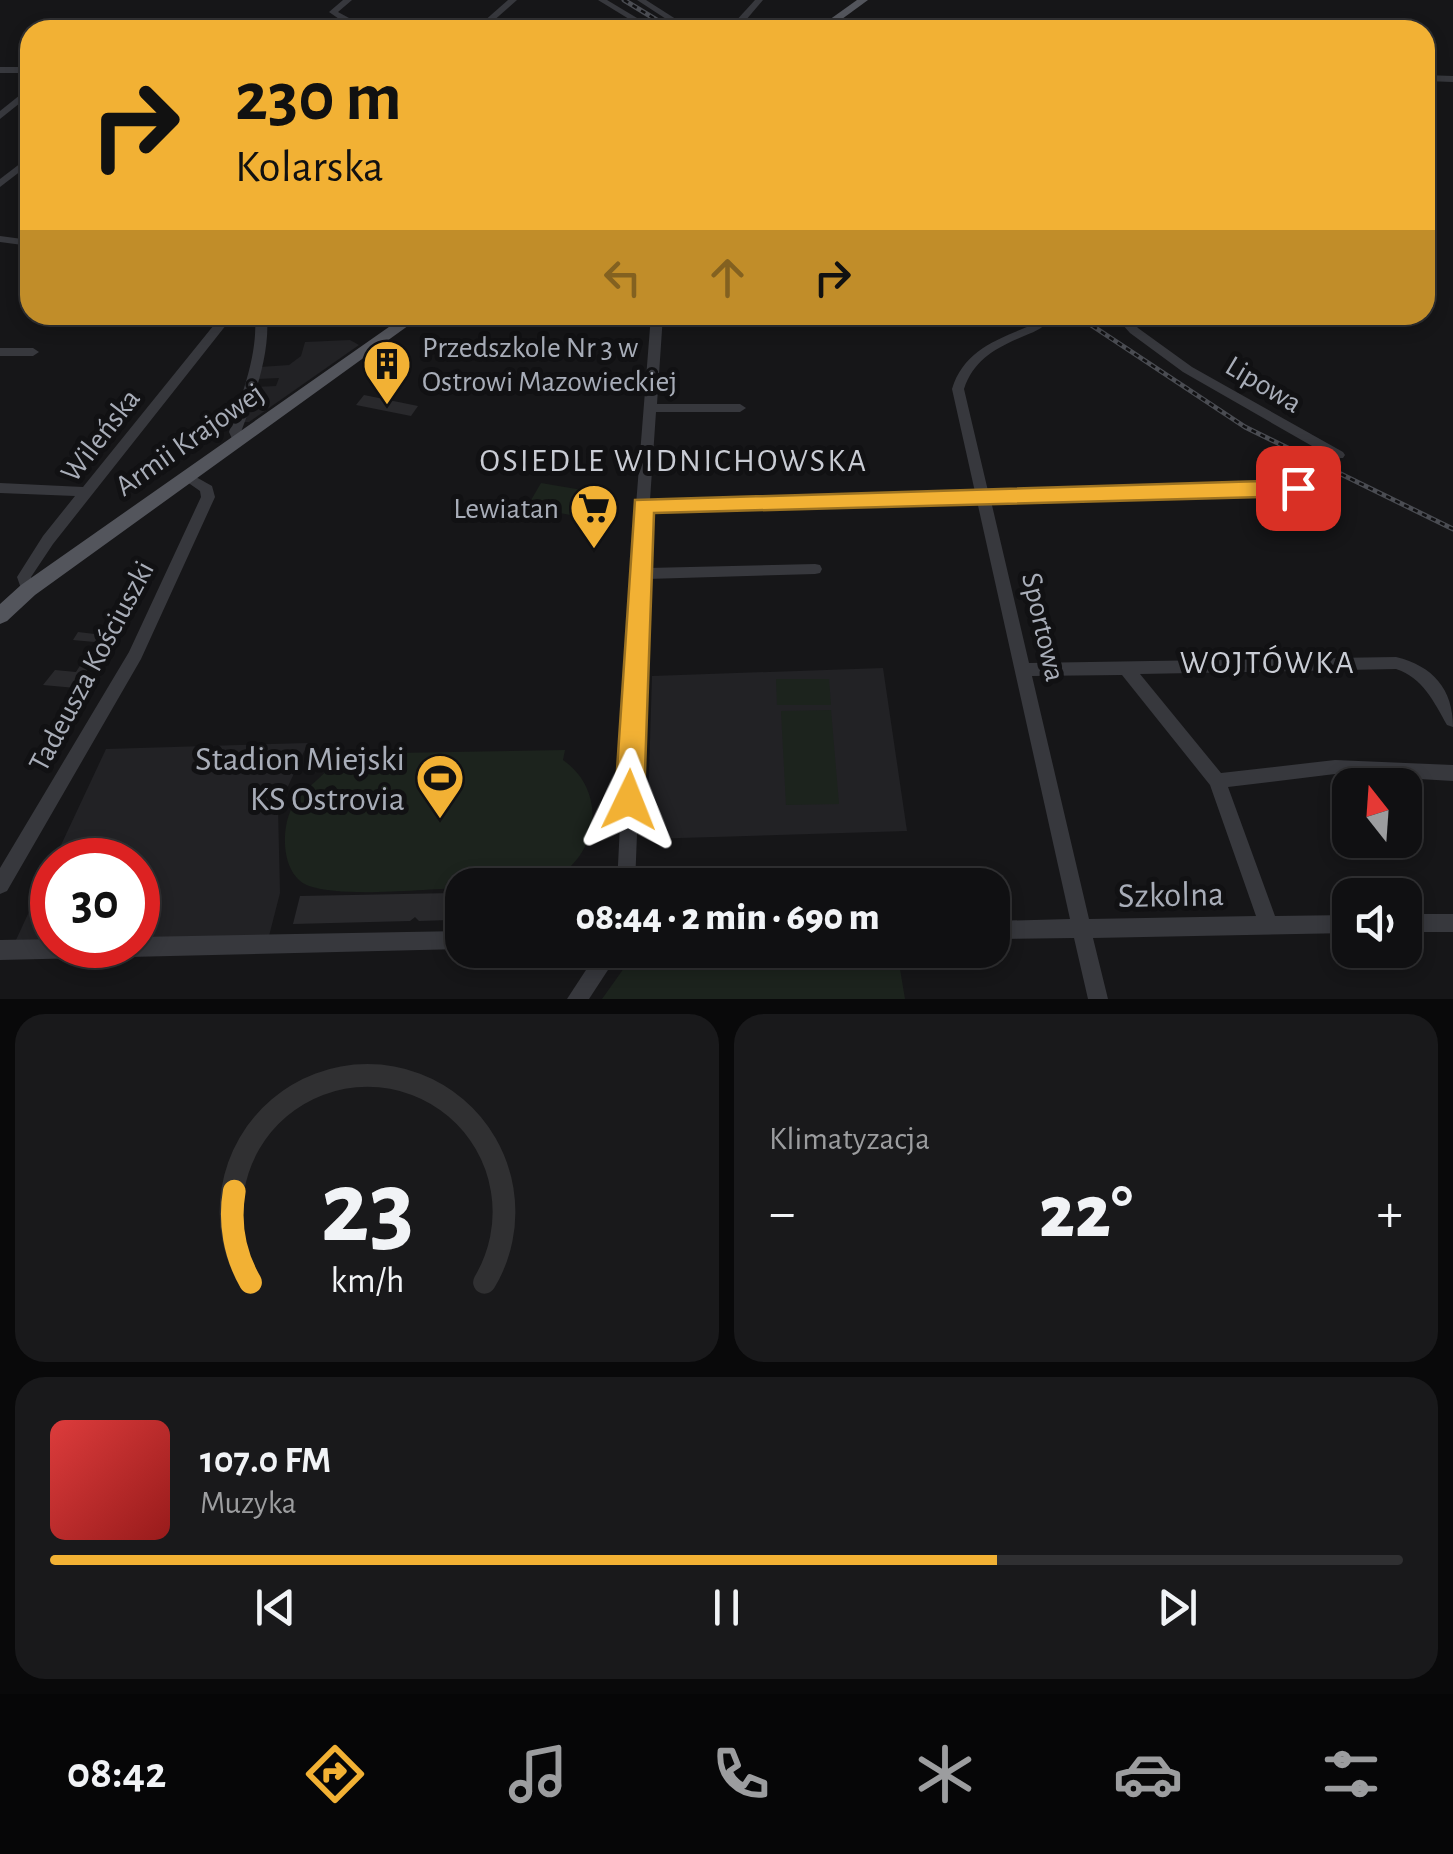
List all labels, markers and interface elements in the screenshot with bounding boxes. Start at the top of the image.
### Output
icon: right [70,60,200,190]
text: 230 m [235,63,402,133]
text: Kolarska [235,145,384,190]
icon: left [595,250,650,305]
icon: ahead [700,250,755,305]
icon: right [805,250,860,305]
place label: Przedszkole Nr 3 w Ostrowi Mazowieckiej [422,333,677,397]
building icon: Przedszkole Nr 3 w Ostrowi Mazowieckiej [361,338,413,406]
street label: Lipowa [1220,351,1307,419]
street label: Armii Krajowej [110,378,269,502]
street label: Wileńska [55,384,146,488]
district label: OSIEDLE WIDNICHOWSKA [480,445,868,477]
pin [1256,446,1341,531]
icon: arrive [1271,461,1326,516]
supermarket icon: Lewiatan [568,482,620,550]
place label: Lewiatan [453,494,559,524]
street label: Tadeusza Kościuszki [24,556,160,777]
street label: Sportowa [1016,570,1070,684]
district label: WOJTÓWKA [1180,645,1356,679]
place label: Stadion Miejski KS Ostrovia [195,742,405,817]
position arrow [577,748,681,852]
sports icon: Stadion Miejski KS Ostrovia [414,752,466,820]
north arrow [1332,768,1422,858]
map controls [1332,768,1422,968]
speed limit sign: 30 [30,838,160,968]
street label: Szkolna [1118,877,1225,914]
button: sound [1332,878,1422,968]
text: 08:44 · 2 min · 690 m [575,899,880,937]
text: Klimatyzacja [769,1123,930,1155]
text: 23 [320,1157,414,1261]
text: 22° [1039,1176,1133,1251]
text: − [769,1186,795,1241]
text: + [1377,1186,1403,1241]
text: km/h [330,1263,404,1299]
text: 107.0 FM [200,1442,331,1480]
text: Muzyka [200,1487,297,1519]
icon: previous [248,1580,303,1635]
icon: pause [699,1580,754,1635]
icon: next [1150,1580,1205,1635]
icon: directions [300,1739,370,1809]
icon: music [503,1739,573,1809]
icon: phone [706,1739,776,1809]
icon: climate [910,1739,980,1809]
icon: car [1113,1739,1183,1809]
icon: filters [1316,1739,1386,1809]
text: 08:42 [67,1751,166,1796]

